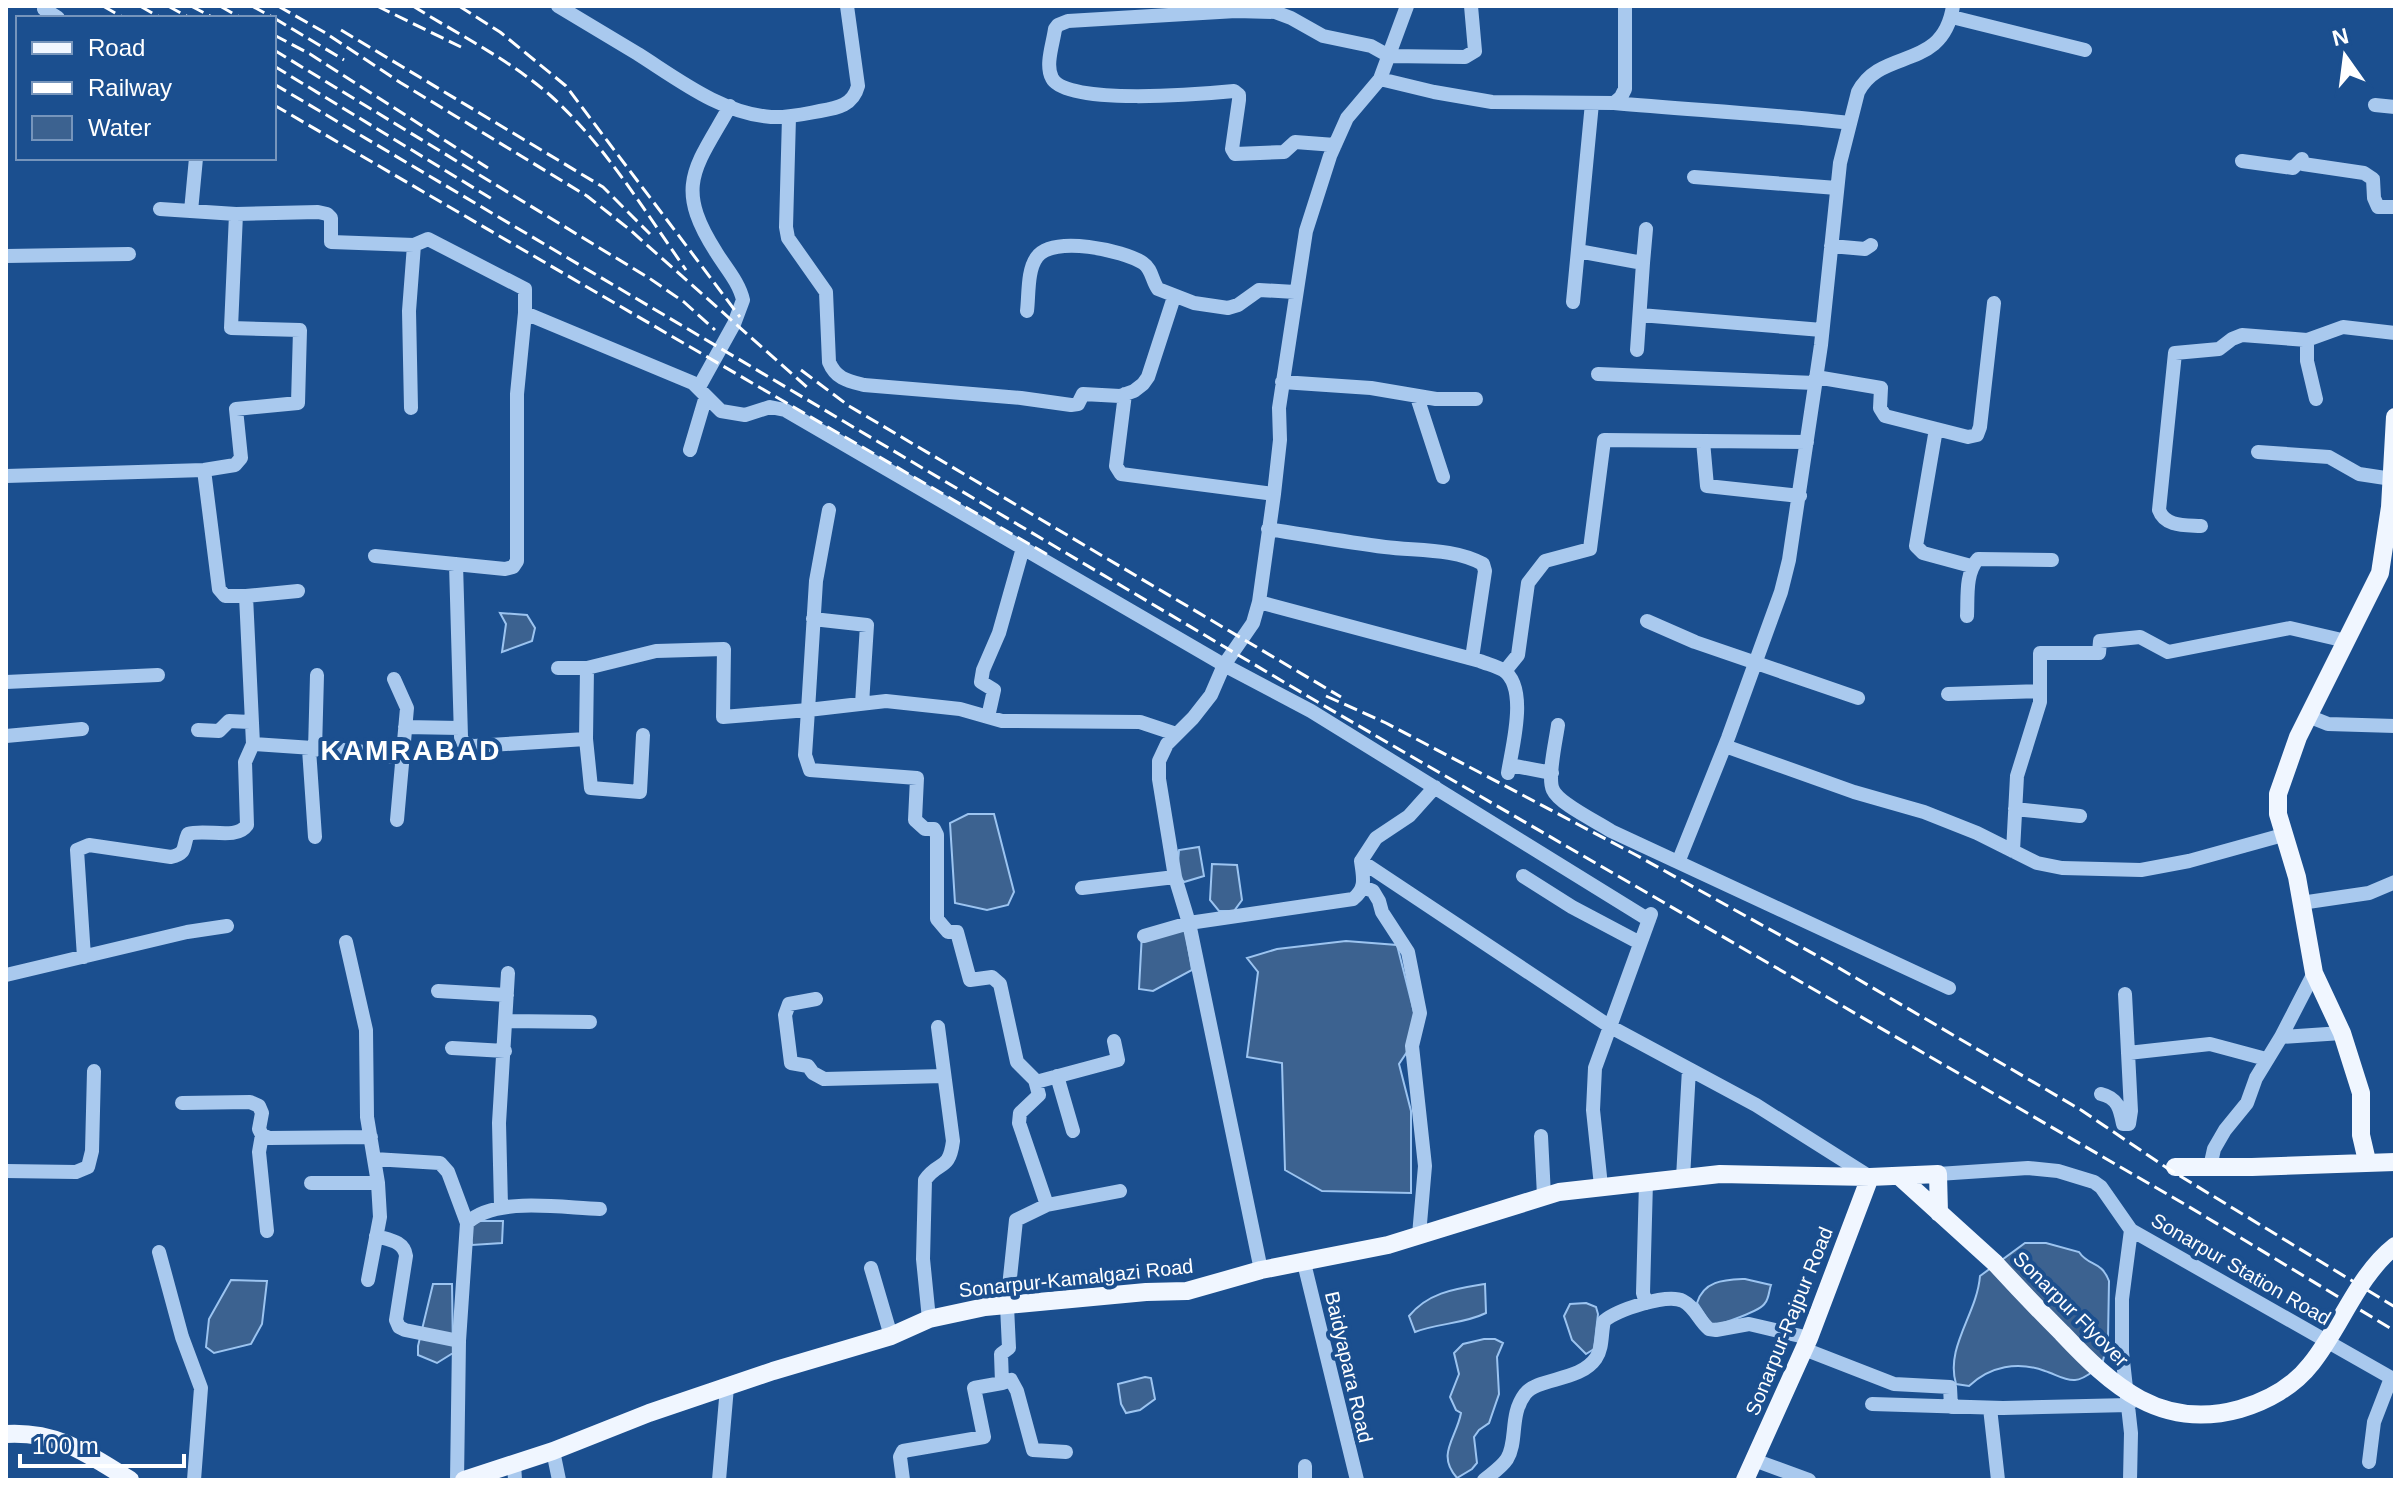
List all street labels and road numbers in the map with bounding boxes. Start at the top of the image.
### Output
street label: Sonarpur Station Road [2147,1209,2335,1329]
street label: Sonarpur-Rajpur Road [1741,1224,1837,1418]
street label: Sonarpur Flyover [2009,1247,2133,1371]
street label: Sonarpur-Kamalgazi Road [958,1255,1194,1301]
street label: Baidyapara Road [1321,1289,1377,1445]

